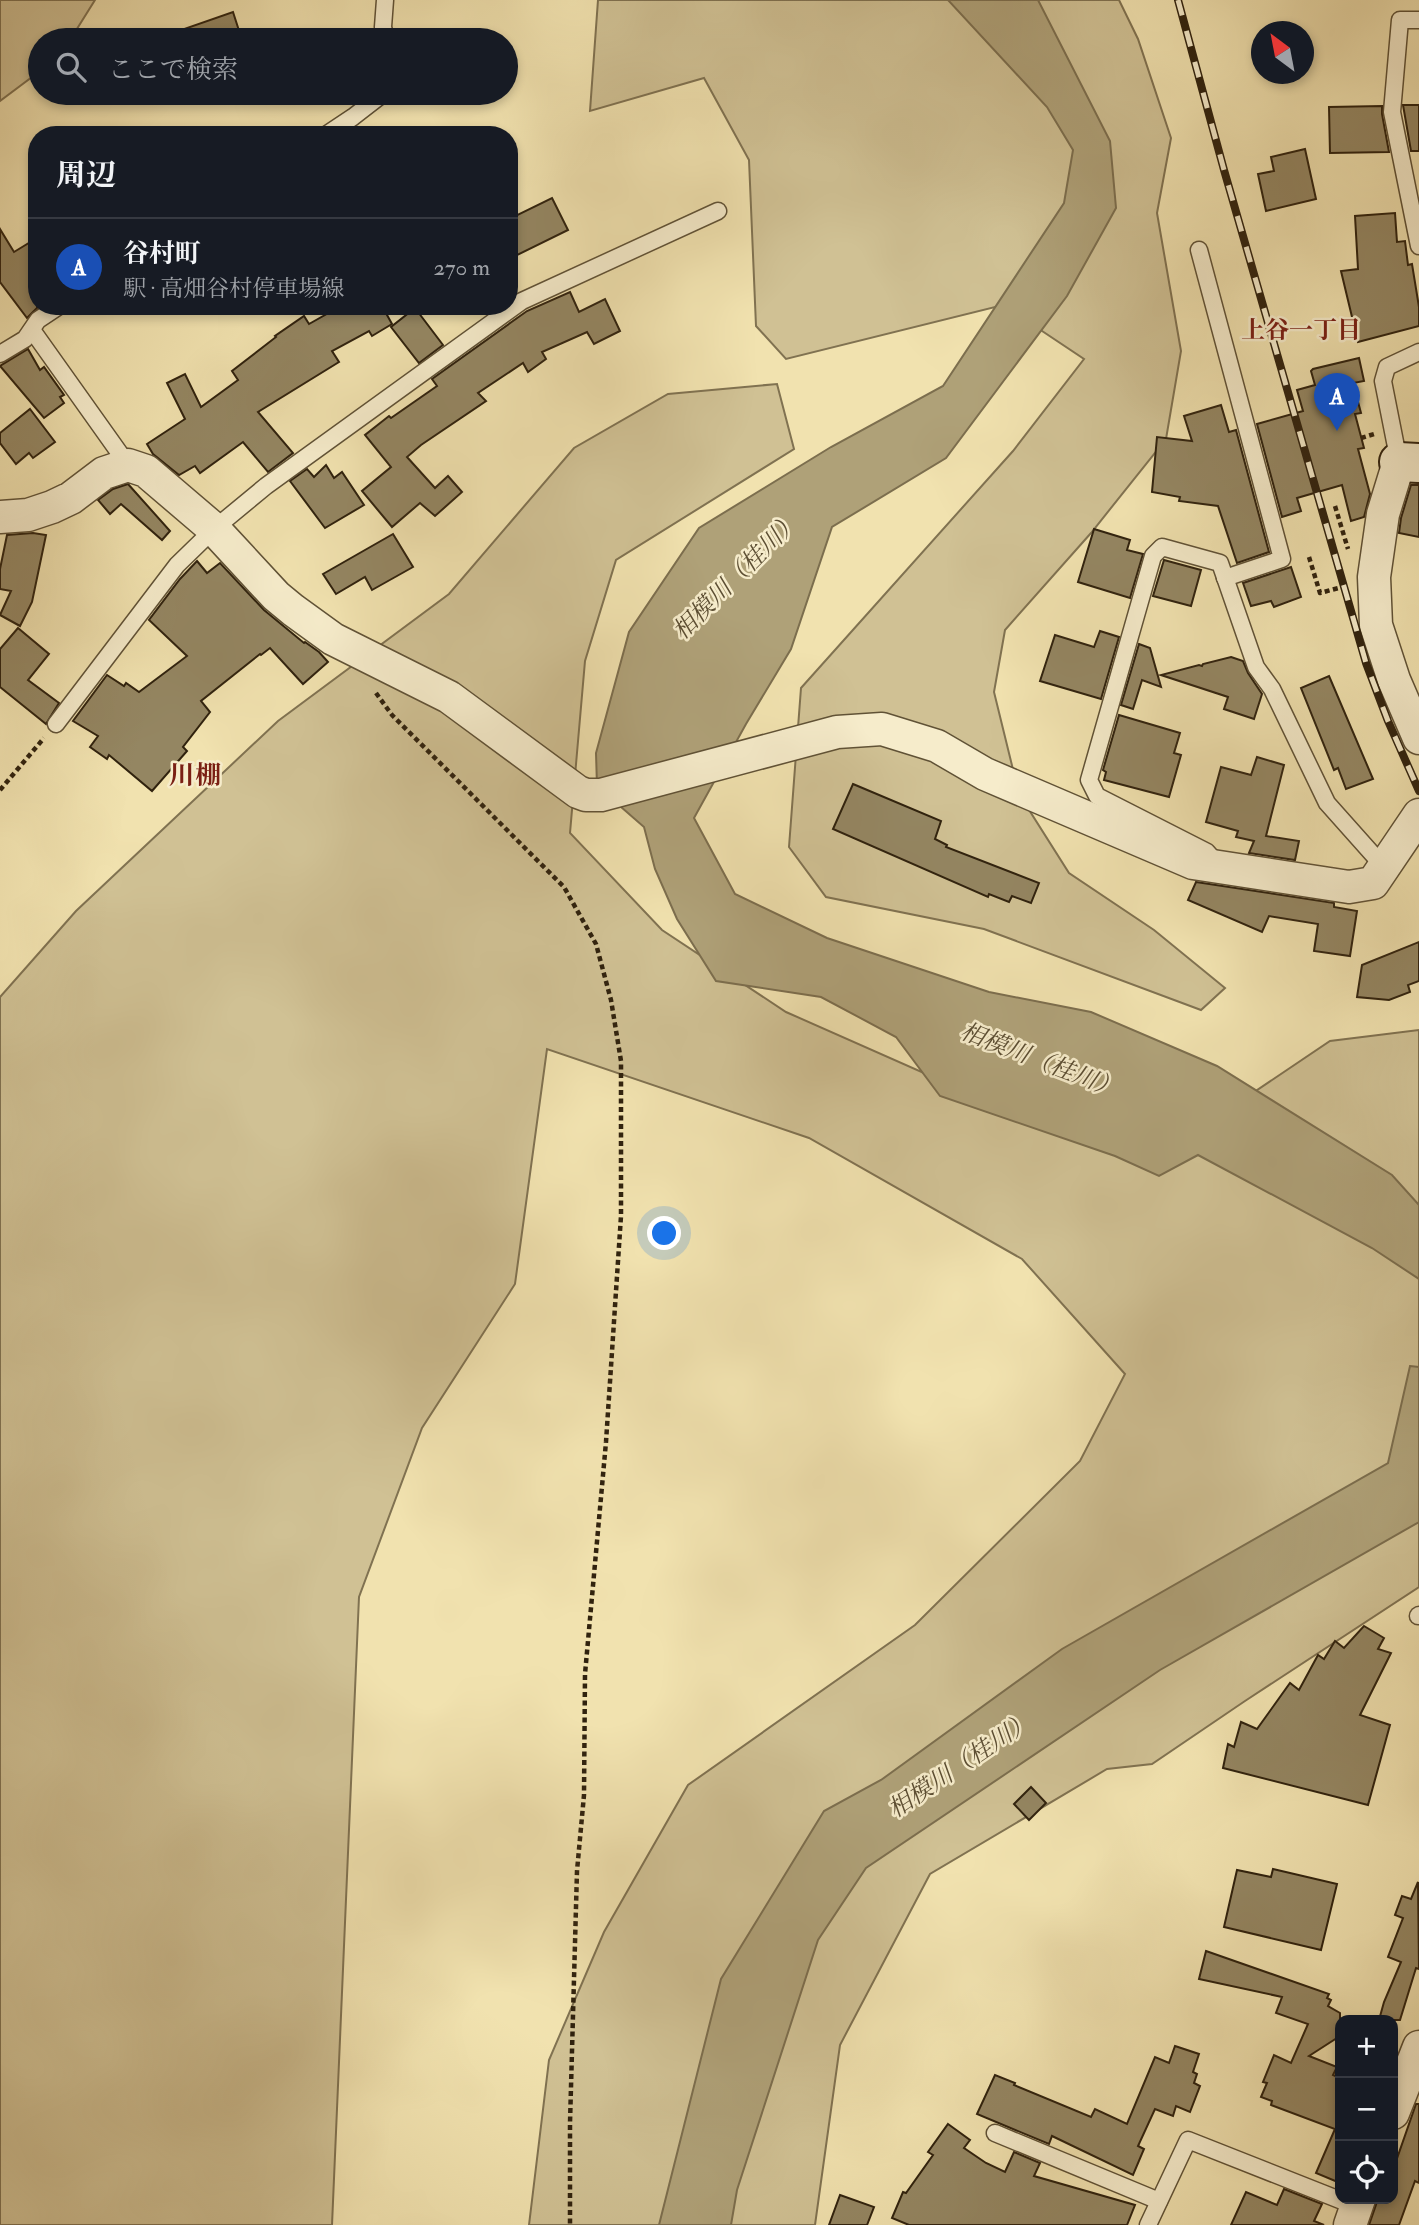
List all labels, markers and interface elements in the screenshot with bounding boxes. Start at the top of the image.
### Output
north arrow [1251,21,1314,84]
search box [28,28,518,105]
icon: search [52,48,90,86]
text: ここで検索 [108,54,238,86]
text: 周辺 [56,157,116,194]
text: 谷村町 [123,238,201,270]
text: A [72,253,86,282]
text: 270 m [433,253,490,282]
text: 駅 · 高畑谷村停車場線 [123,274,344,303]
district label: 上谷一丁目 [1241,315,1361,346]
pin: A [1314,373,1360,431]
water label: 相模川（桂川） [666,506,807,647]
district label: 川棚 [169,760,221,792]
water label: 相模川（桂川） [956,1016,1124,1105]
your location [647,1216,681,1250]
water label: 相模川（桂川） [882,1706,1039,1825]
map controls [1335,2015,1398,2204]
button: + [1335,2015,1398,2078]
button: − [1335,2078,1398,2141]
button: locate [1335,2141,1398,2204]

